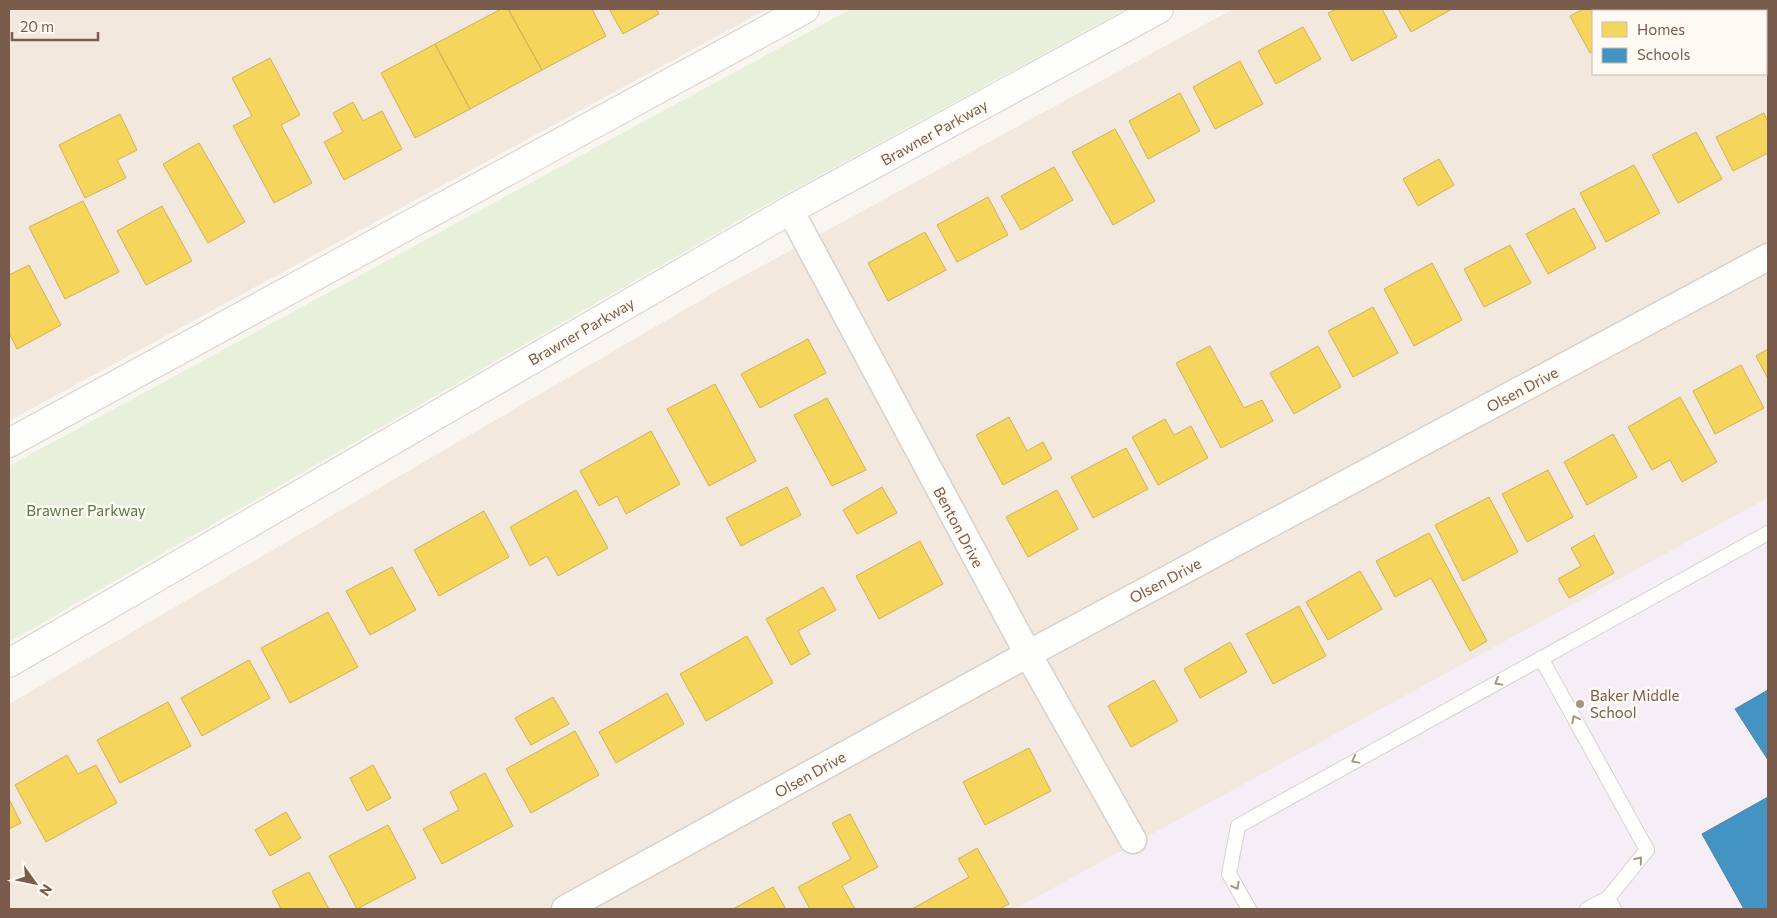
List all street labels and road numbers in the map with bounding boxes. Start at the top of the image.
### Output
street label: Brawner Parkway [877,95,991,169]
street label: Brawner Parkway [525,293,637,369]
street label: Olsen Drive [1483,363,1561,415]
street label: Benton Drive [930,484,988,571]
street label: Olsen Drive [1126,554,1204,606]
street label: Olsen Drive [771,747,849,801]

